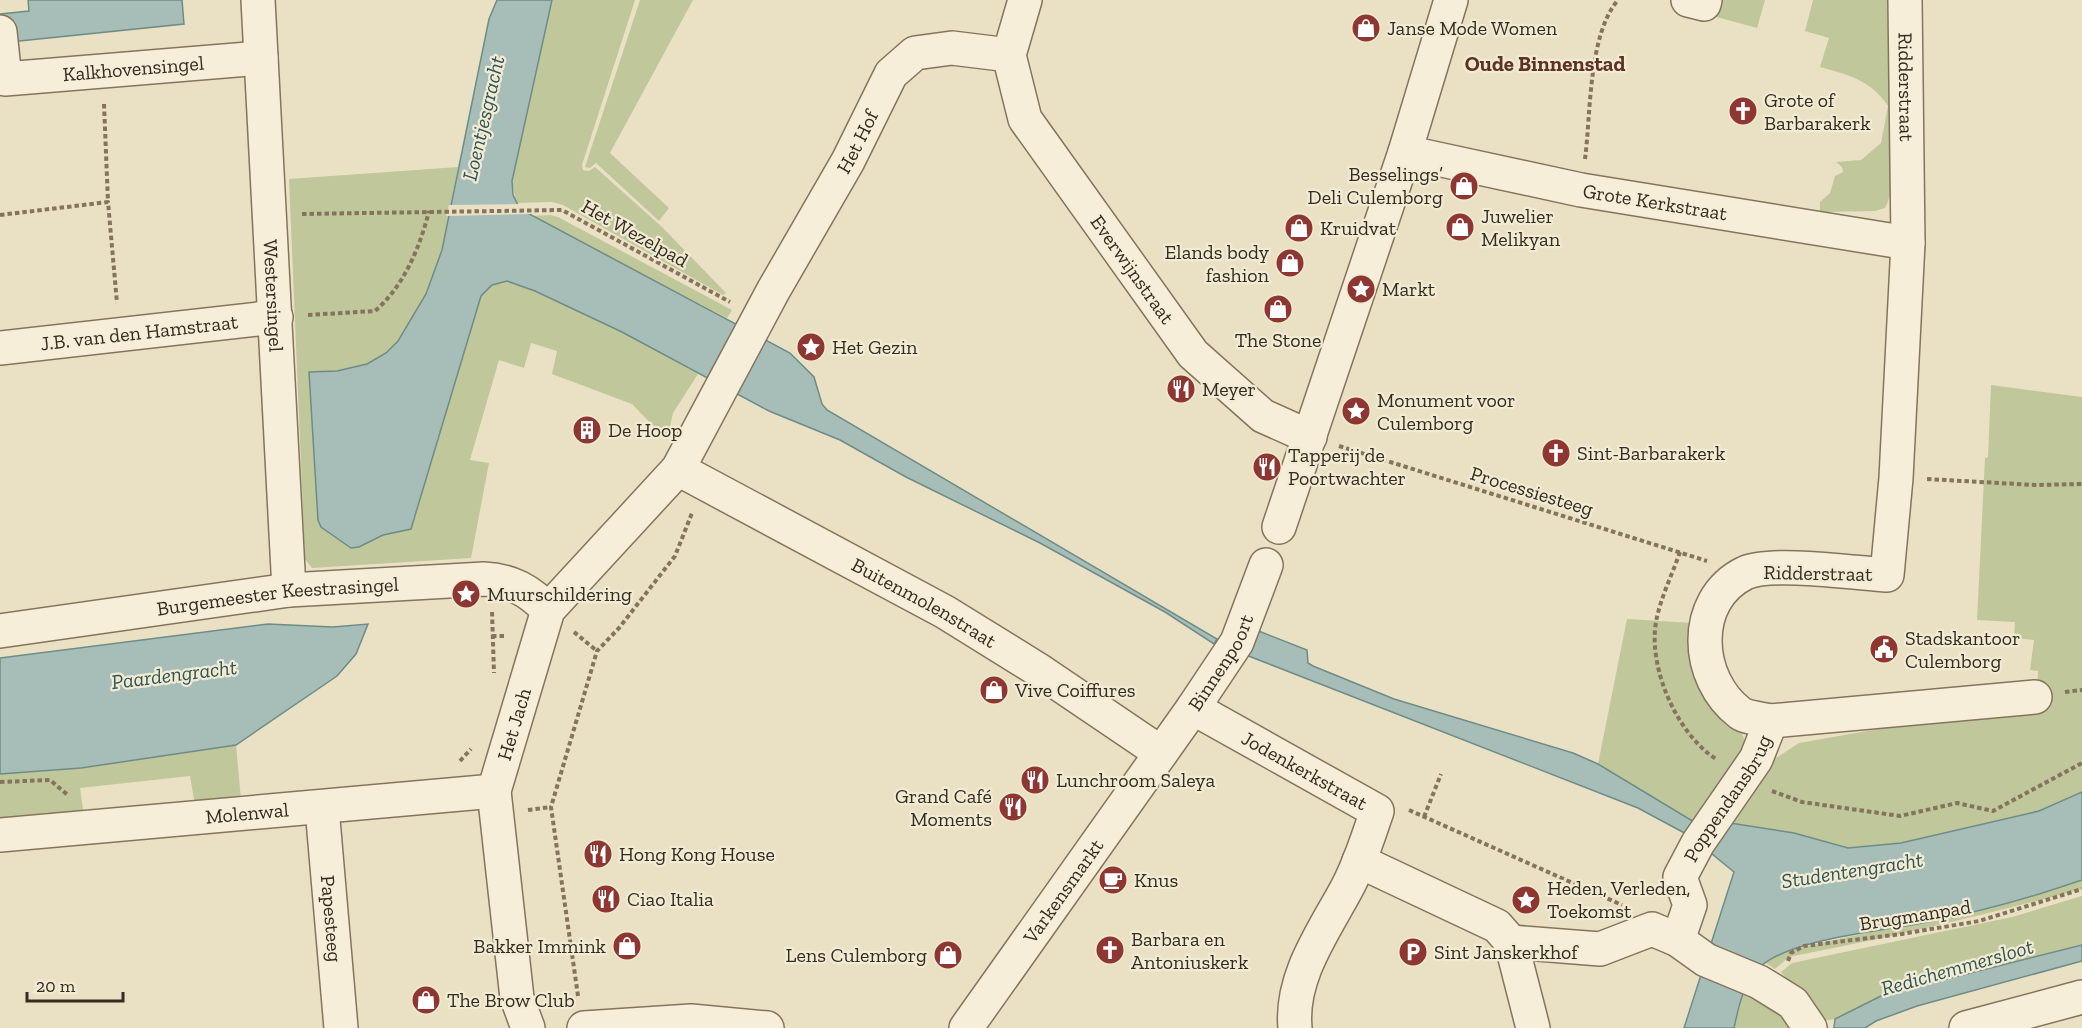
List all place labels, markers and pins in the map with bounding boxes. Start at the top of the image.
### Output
shop icon: Janse Mode Women [1350,12,1382,44]
place label: Janse Mode Women [1387,16,1558,40]
place label: Grote of Barbarakerk [1764,88,1871,135]
church icon: Grote of Barbarakerk [1727,95,1759,127]
place label: Besselings’ Deli Culemborg [1308,162,1443,209]
shop icon: Besselings’ Deli Culemborg [1448,170,1480,202]
place label: Juwelier Melikyan [1481,204,1561,251]
shop icon: Juwelier Melikyan [1444,211,1476,243]
shop icon: Kruidvat [1283,212,1315,244]
place label: Kruidvat [1320,216,1397,240]
place label: Elands body fashion [1165,240,1270,287]
shop icon: Elands body fashion [1274,247,1306,279]
place icon: Markt [1345,273,1377,305]
place label: Markt [1382,277,1436,301]
shop icon: The Stone [1262,293,1294,325]
place label: The Stone [1235,328,1321,352]
place icon: Het Gezin [795,331,827,363]
place label: Het Gezin [832,335,918,359]
restaurant icon: Meyer [1165,373,1197,405]
place label: Meyer [1202,377,1256,401]
place label: Monument voor Culemborg [1377,388,1515,435]
place icon: Monument voor Culemborg [1340,395,1372,427]
building icon: De Hoop [571,414,603,446]
place label: De Hoop [608,418,682,442]
church icon: Sint-Barbarakerk [1540,437,1572,469]
place label: Sint-Barbarakerk [1577,441,1726,465]
place label: Tapperij de Poortwachter [1288,443,1406,490]
restaurant icon: Tapperij de Poortwachter [1251,451,1283,483]
place icon: Muurschildering [450,578,482,610]
place label: Muurschildering [487,582,632,606]
place label: Stadskantoor Culemborg [1905,626,2020,673]
public building icon: Stadskantoor Culemborg [1868,633,1900,665]
shop icon: Vive Coiffures [978,674,1010,706]
place label: Vive Coiffures [1014,678,1136,702]
restaurant icon: Lunchroom Saleya [1019,764,1051,796]
place label: Lunchroom Saleya [1056,768,1215,792]
place label: Grand Café Moments [895,784,992,831]
restaurant icon: Grand Café Moments [997,791,1029,823]
restaurant icon: Hong Kong House [582,838,614,870]
place label: Hong Kong House [619,842,775,866]
cafe icon: Knus [1097,864,1129,896]
place label: Knus [1134,868,1178,892]
place label: Heden, Verleden, Toekomst [1547,876,1691,923]
restaurant icon: Ciao Italia [590,883,622,915]
place icon: Heden, Verleden, Toekomst [1510,884,1542,916]
place label: Ciao Italia [627,887,714,911]
place label: Barbara en Antoniuskerk [1131,927,1249,974]
shop icon: Bakker Immink [611,930,643,962]
place label: Bakker Immink [473,934,607,958]
church icon: Barbara en Antoniuskerk [1094,934,1126,966]
parking icon: Sint Janskerkhof [1397,936,1429,968]
shop icon: Lens Culemborg [932,939,964,971]
place label: Sint Janskerkhof [1434,940,1579,964]
place label: Lens Culemborg [786,943,927,967]
shop icon: The Brow Club [410,984,442,1016]
place label: The Brow Club [447,988,575,1012]

